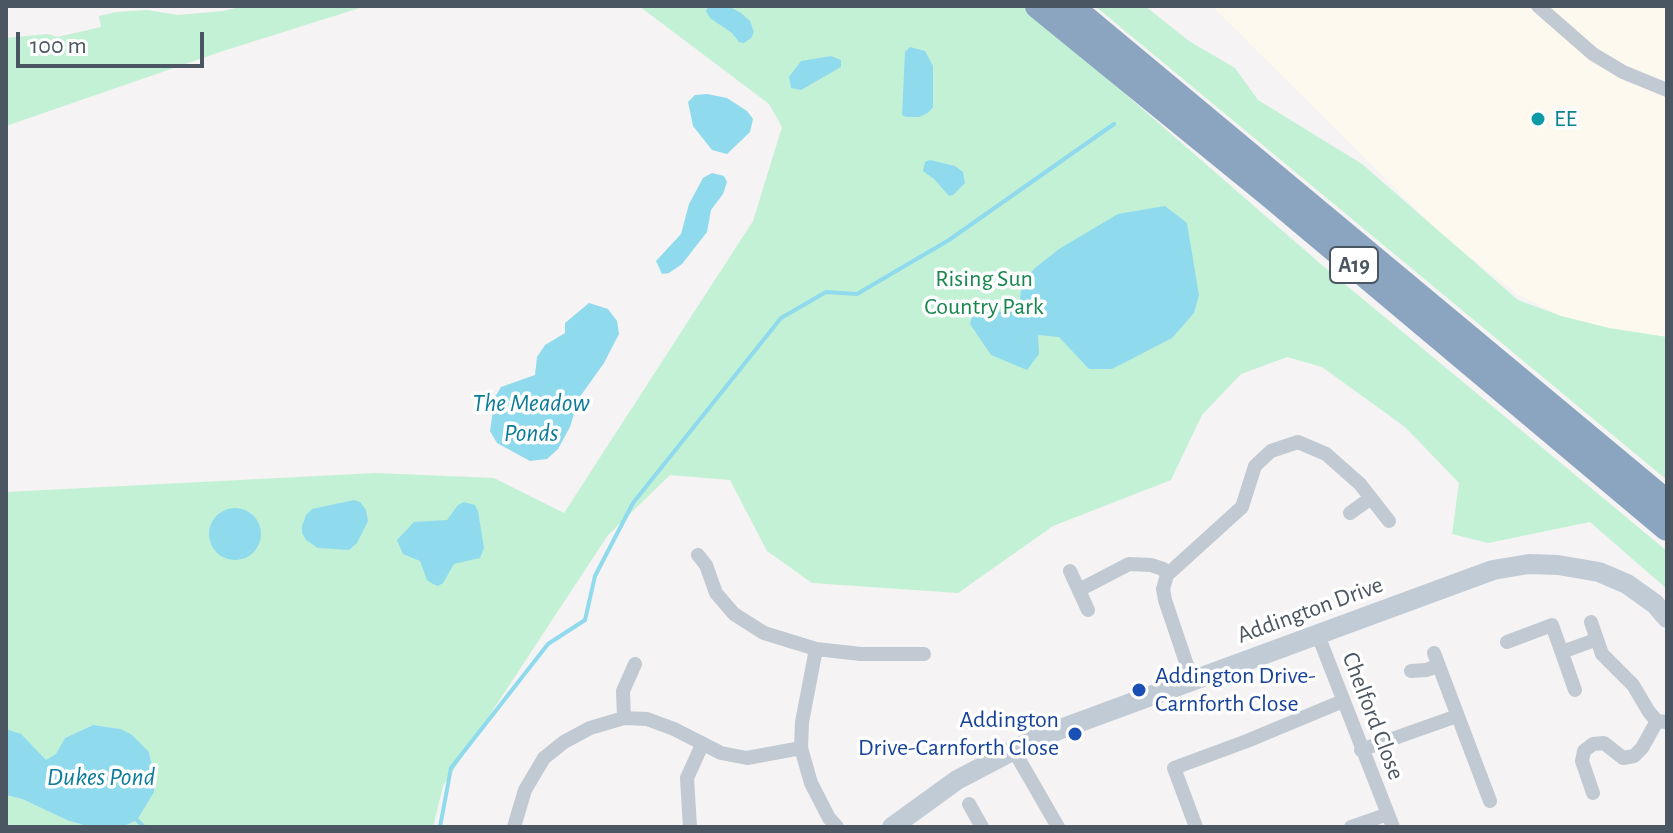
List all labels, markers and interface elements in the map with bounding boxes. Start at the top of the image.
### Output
scale bar [20,16,208,66]
text: 100 m [30,34,87,58]
place label: EE [1554,105,1577,133]
marker: EE [1529,110,1547,128]
road number: A19 [1330,247,1378,283]
park label: Rising Sun Country Park [924,265,1044,321]
water label: The Meadow Ponds [472,387,590,448]
street label: Addington Drive [1233,570,1387,650]
street label: Chelford Close [1335,648,1411,784]
place label: Addington Drive- Carnforth Close [1155,662,1316,718]
marker: Addington Drive- Carnforth Close [1130,681,1148,699]
place label: Addington Drive-Carnforth Close [858,706,1059,762]
marker: Addington Drive-Carnforth Close [1066,725,1084,743]
water label: Dukes Pond [47,761,155,793]

